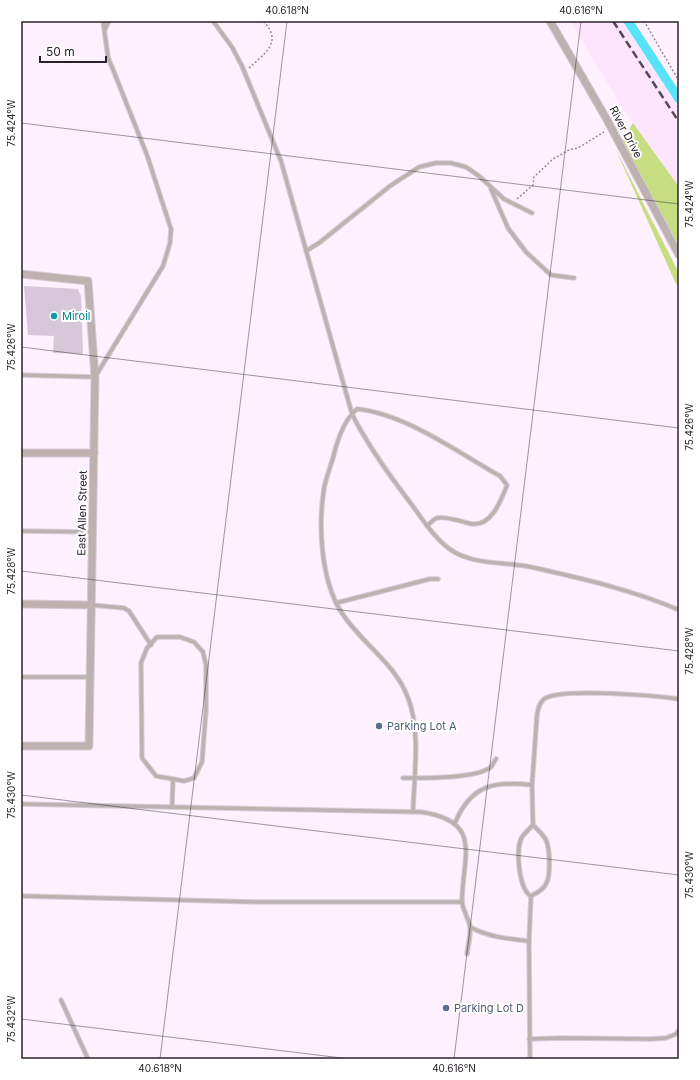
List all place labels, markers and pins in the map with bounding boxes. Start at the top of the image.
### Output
place label: Miroil [62,309,90,323]
marker: Miroil [49,311,59,321]
place label: Parking Lot A [387,719,457,733]
marker: Parking Lot A [374,721,384,731]
place label: Parking Lot D [454,1001,524,1015]
marker: Parking Lot D [441,1003,451,1013]

